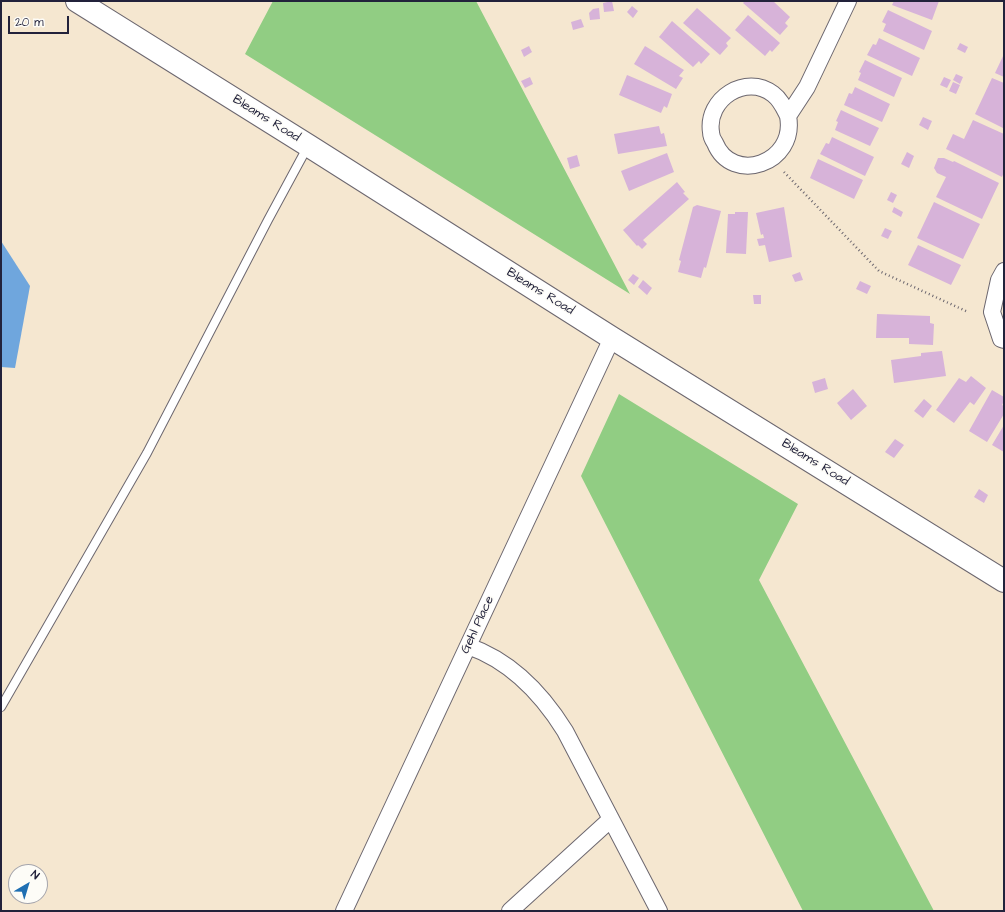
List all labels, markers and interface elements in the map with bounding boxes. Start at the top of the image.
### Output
scale bar [10,8,71,34]
text: 20 m [15,14,44,31]
street label: Bleams Road [229,92,303,146]
street label: Bleams Road [503,265,577,319]
street label: Bleams Road [778,436,852,490]
street label: Gehl Place [458,594,498,656]
north arrow [8,864,48,904]
text: N [28,867,42,883]

